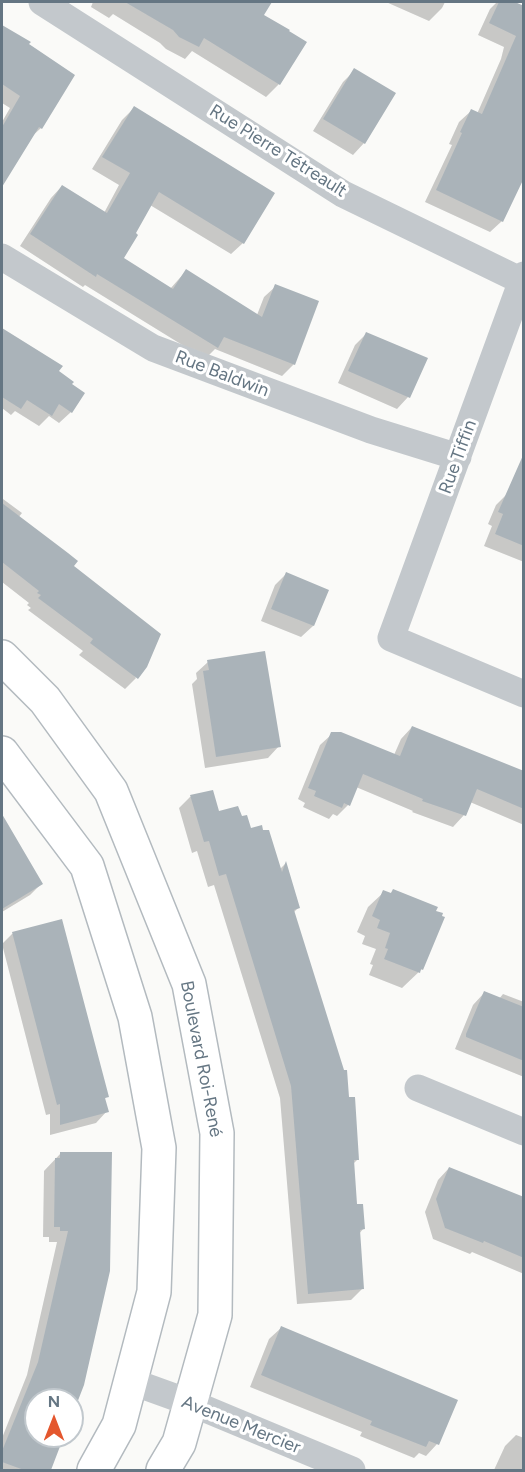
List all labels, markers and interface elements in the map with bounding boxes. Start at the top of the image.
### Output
street label: Rue Pierre Tétreault [205,100,351,202]
street label: Rue Baldwin [172,346,272,402]
street label: Rue Tiffin [435,417,481,497]
street label: Boulevard Roi-René [175,979,227,1139]
north arrow [24,1388,84,1448]
street label: Avenue Mercier [178,1391,304,1459]
text: N [48,1392,60,1411]

